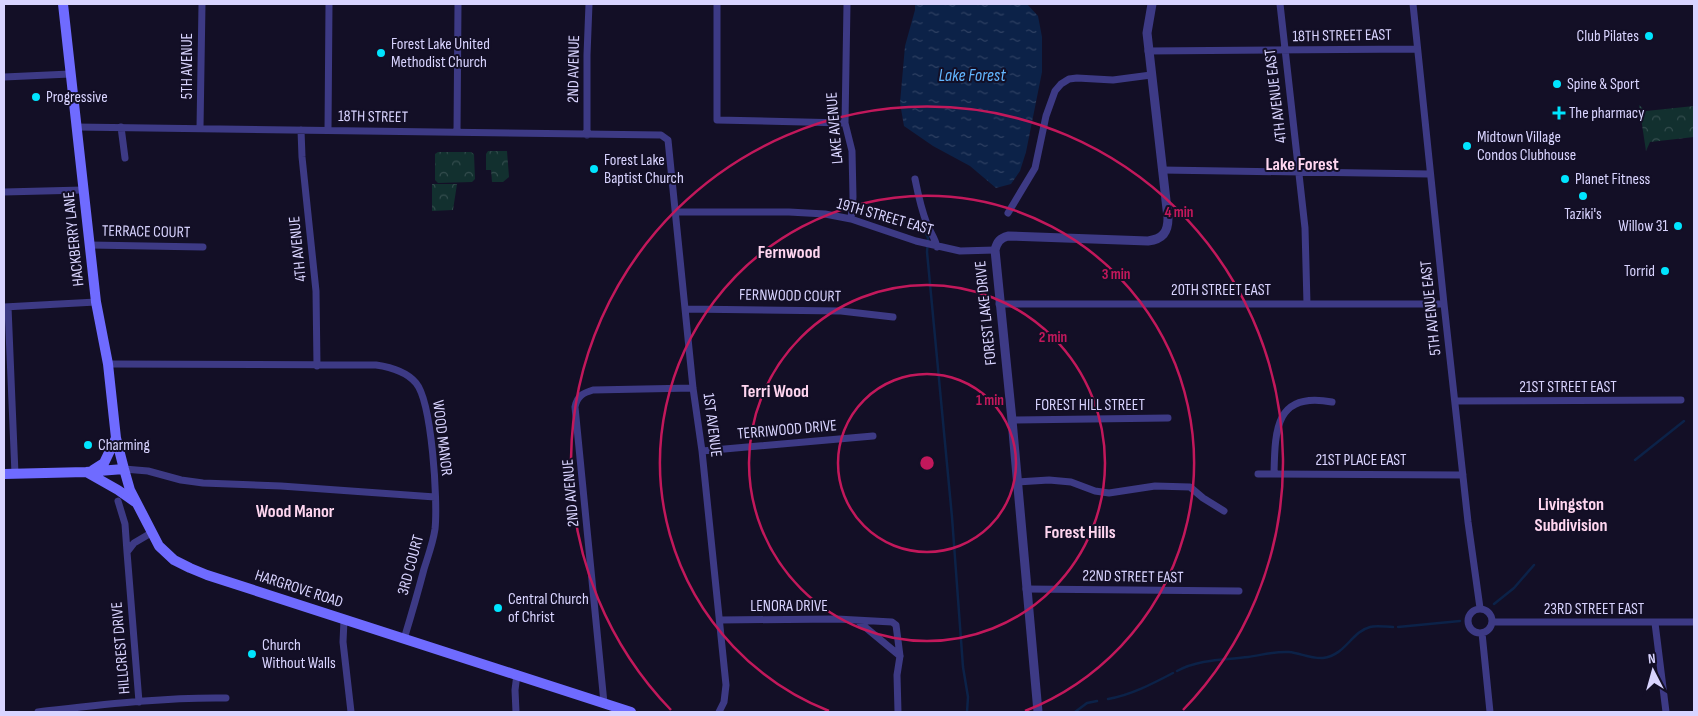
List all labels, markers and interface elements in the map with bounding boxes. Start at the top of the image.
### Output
street label: 18TH STREET EAST [1292,26,1392,46]
place label: Club Pilates [1577,27,1639,46]
marker: Club Pilates [1643,30,1655,42]
street label: 5TH AVENUE [178,33,197,99]
place label: Forest Lake United Methodist Church [391,35,490,72]
street label: 2ND AVENUE [564,35,584,103]
marker: Forest Lake United Methodist Church [375,47,387,59]
street label: 4TH AVENUE EAST [1261,47,1291,144]
water label: Lake Forest [938,65,1006,86]
place label: Spine & Sport [1567,75,1640,94]
marker: Spine & Sport [1551,78,1563,90]
place label: Progressive [46,88,108,107]
marker: Progressive [30,91,42,103]
street label: LAKE AVENUE [822,91,848,165]
place label: The pharmacy [1569,104,1644,123]
street label: 18TH STREET [338,107,409,127]
marker: The pharmacy [1553,107,1565,119]
place label: Midtown Village Condos Clubhouse [1477,128,1576,165]
marker: Midtown Village Condos Clubhouse [1461,140,1473,152]
place label: Forest Lake Baptist Church [604,151,684,188]
district label: Lake Forest [1265,154,1339,175]
marker: Forest Lake Baptist Church [588,163,600,175]
place label: Planet Fitness [1575,170,1651,189]
marker: Planet Fitness [1559,173,1571,185]
marker: Taziki's [1577,190,1589,202]
street label: HACKBERRY LANE [60,191,88,287]
street label: 19TH STREET EAST [835,194,936,240]
text: 4 min [1165,203,1193,222]
place label: Taziki's [1564,205,1602,224]
street label: 4TH AVENUE [285,215,311,283]
place label: Willow 31 [1618,217,1668,236]
marker: Willow 31 [1672,220,1684,232]
street label: TERRACE COURT [102,222,191,242]
district label: Fernwood [758,242,820,263]
street label: 5TH AVENUE EAST [1417,259,1445,356]
street label: FOREST LAKE DRIVE [971,260,1001,366]
place label: Torrid [1624,262,1655,281]
text: 3 min [1102,265,1130,284]
marker: Torrid [1659,265,1671,277]
street label: 20TH STREET EAST [1171,281,1271,300]
street label: FERNWOOD COURT [739,286,842,306]
text: 2 min [1039,328,1067,347]
street label: 21ST STREET EAST [1519,378,1617,397]
district label: Terri Wood [741,381,809,402]
text: 1 min [976,391,1004,410]
street label: 1ST AVENUE [699,392,725,458]
street label: FOREST HILL STREET [1035,396,1145,415]
street label: WOOD MANOR [428,399,456,477]
street label: TERRIWOOD DRIVE [736,416,838,444]
place label: Charming [98,436,150,455]
marker: Charming [82,439,94,451]
street label: 21ST PLACE EAST [1315,451,1407,470]
centre of rings [918,454,936,472]
street label: 2ND AVENUE [559,458,583,528]
district label: Livingston Subdivision [1535,494,1607,536]
district label: Wood Manor [256,501,335,522]
district label: Forest Hills [1044,522,1116,543]
street label: 3RD COURT [394,532,428,597]
street label: HARGROVE ROAD [253,566,346,612]
street label: 22ND STREET EAST [1082,567,1184,587]
place label: Central Church of Christ [508,590,589,627]
street label: LENORA DRIVE [750,597,828,616]
street label: 23RD STREET EAST [1544,600,1645,619]
street label: HILLCREST DRIVE [107,601,135,695]
marker: Central Church of Christ [492,602,504,614]
place label: Church Without Walls [262,636,336,673]
north arrow [1628,646,1678,696]
marker: Church Without Walls [246,648,258,660]
text: N [1647,650,1656,667]

